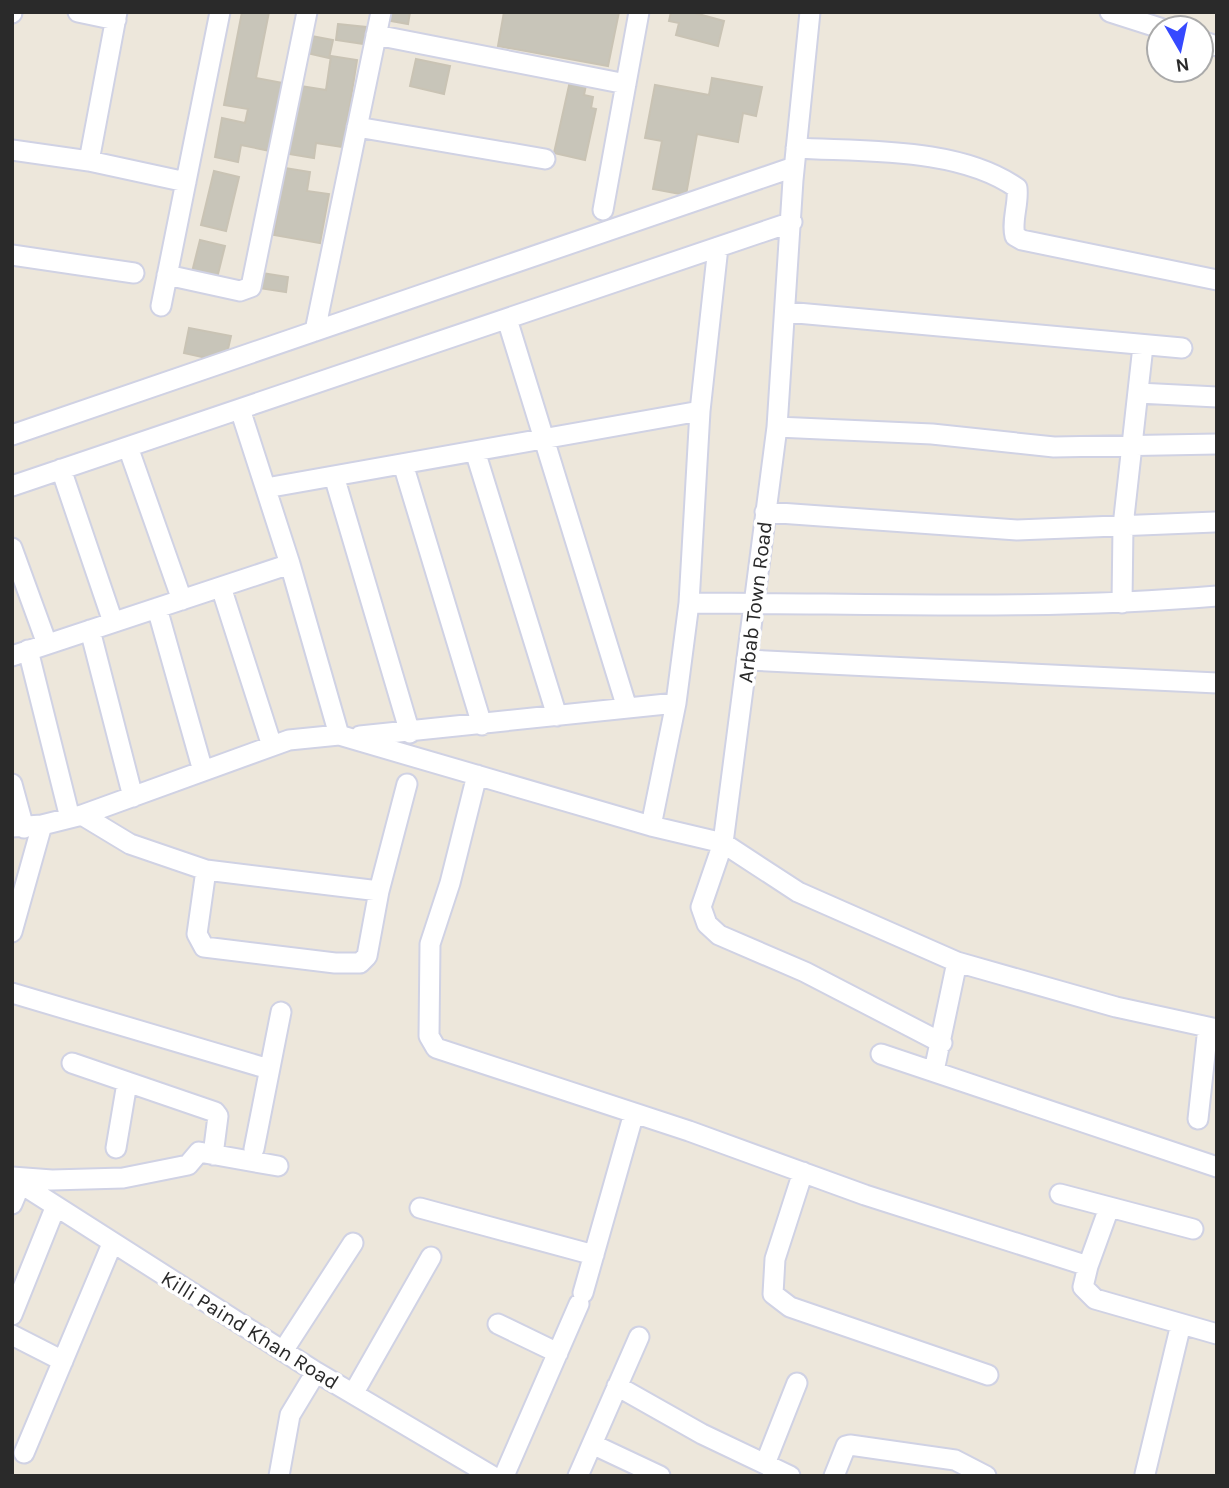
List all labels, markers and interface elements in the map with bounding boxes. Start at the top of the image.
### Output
north arrow [1145,14,1215,84]
text: N [1174,53,1191,77]
street label: Arbab Town Road [733,520,777,684]
street label: Killi Paind Khan Road [157,1266,343,1394]

